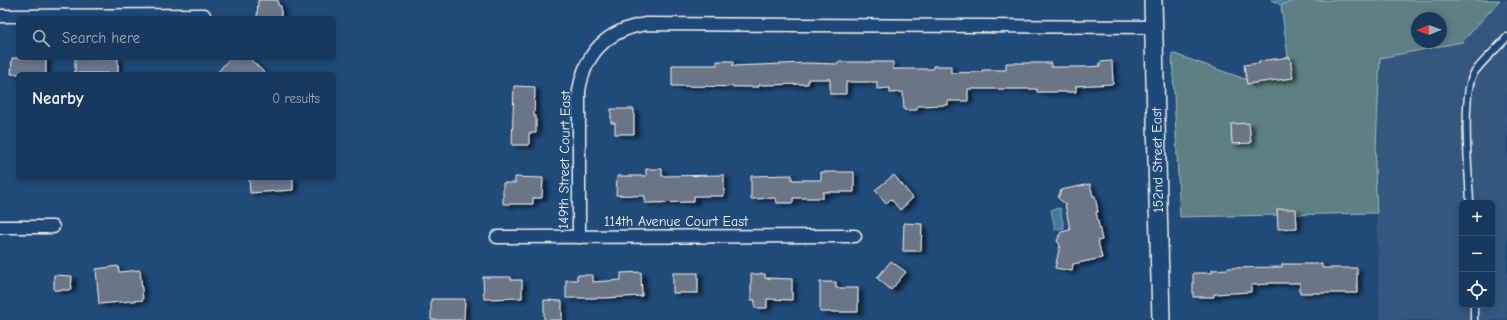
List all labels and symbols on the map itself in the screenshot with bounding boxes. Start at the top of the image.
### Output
north arrow [1411,12,1447,48]
street label: 149th Street Court East [555,90,574,229]
street label: 152nd Street East [1148,106,1167,213]
street label: 114th Avenue Court East [604,213,749,230]

